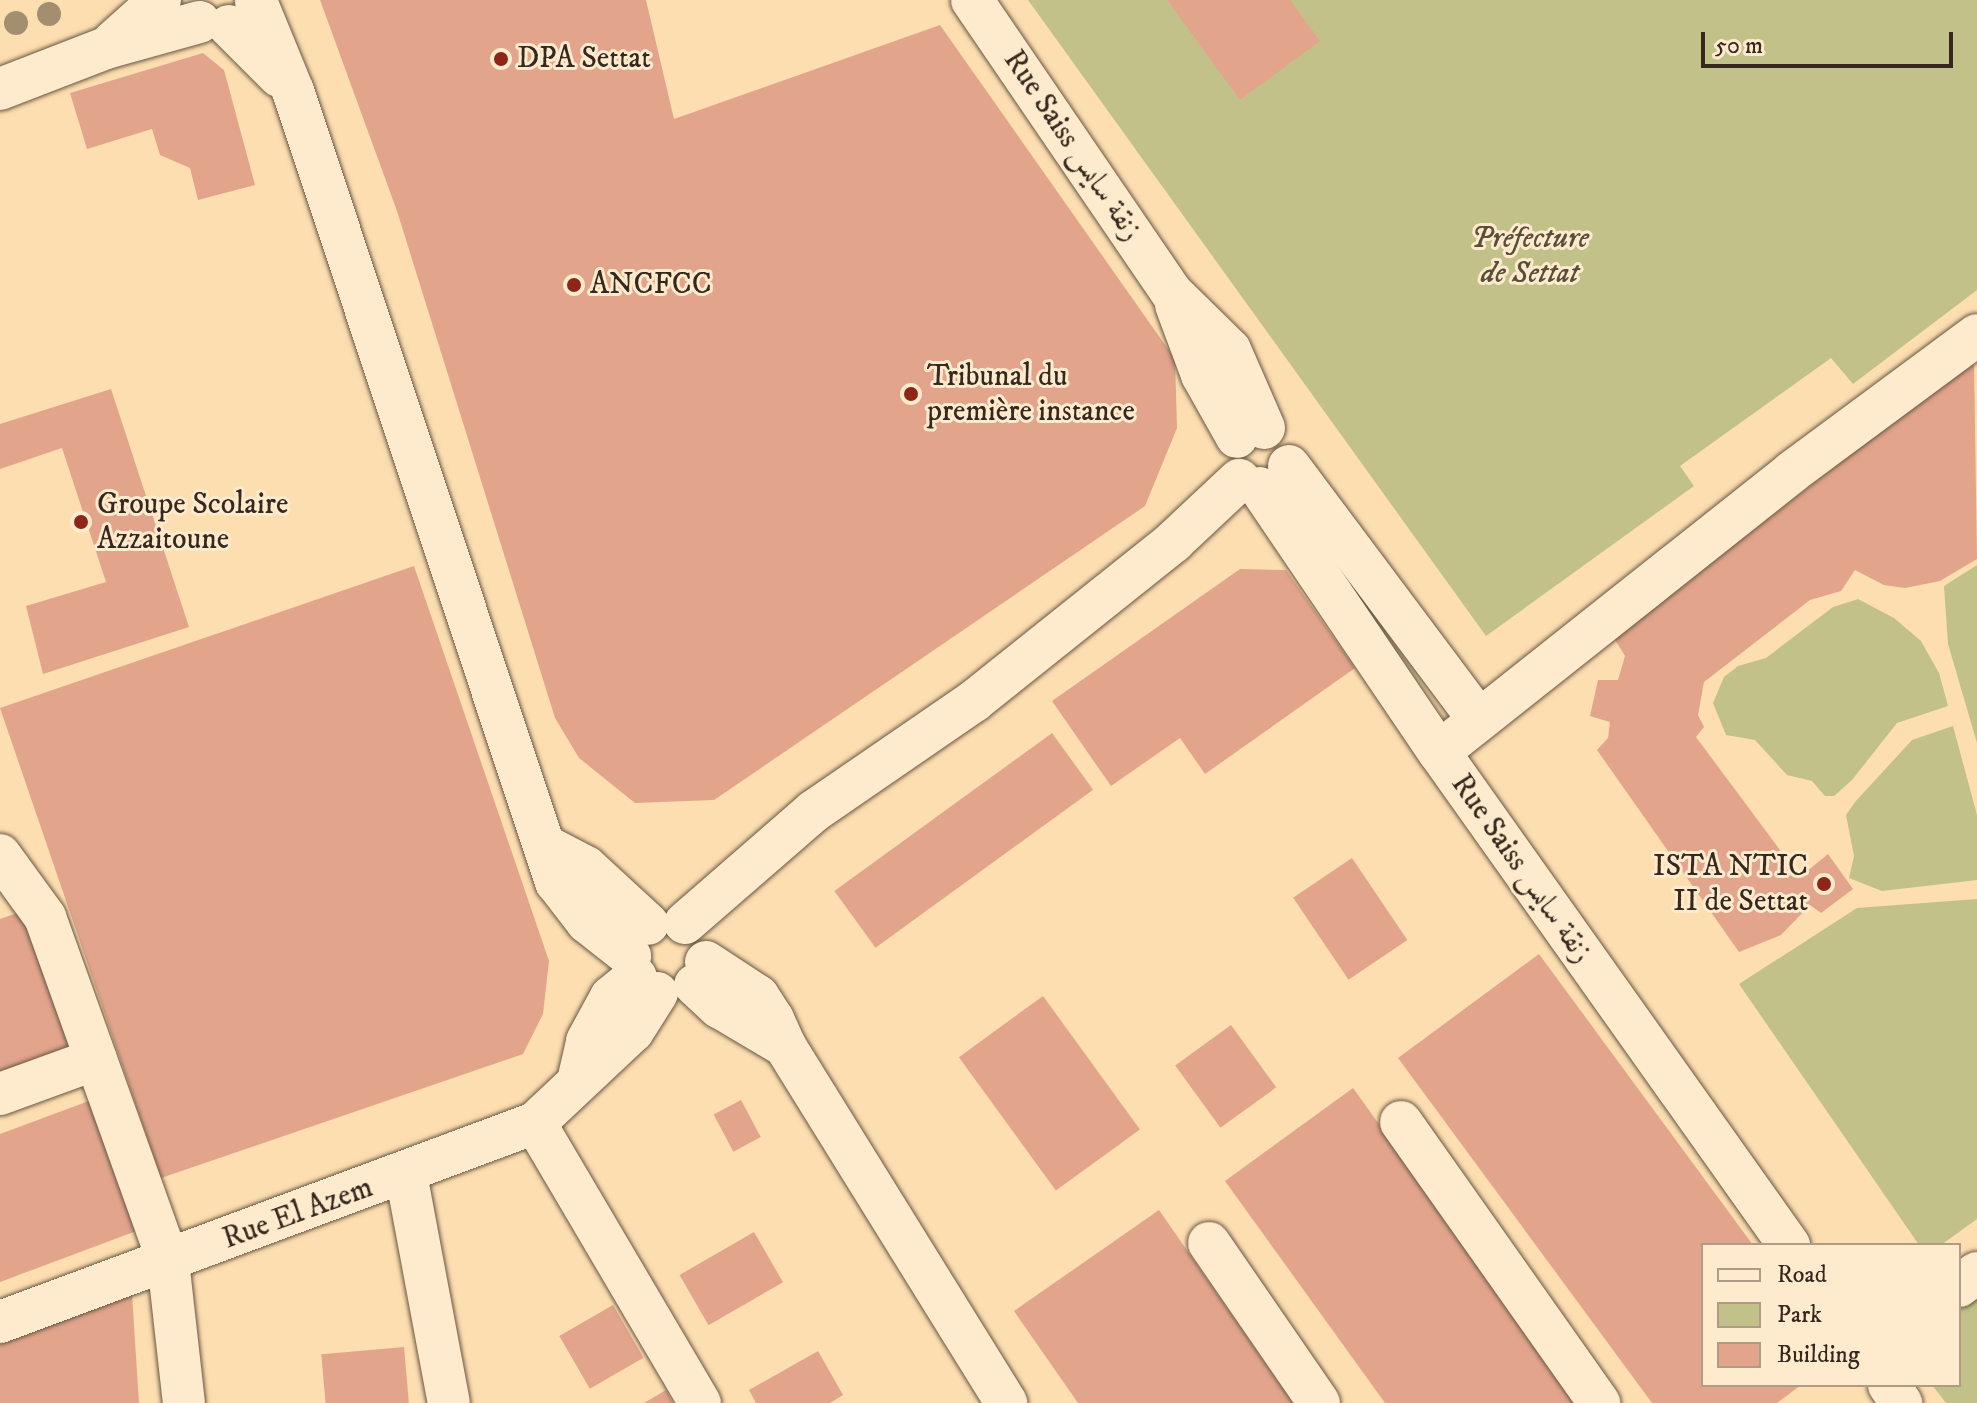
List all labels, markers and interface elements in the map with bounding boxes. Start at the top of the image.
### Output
scale bar [1705,16,1957,66]
text: 50 m [1715,31,1763,61]
place label: DPA Settat [517,41,651,77]
street label: Rue Saiss زنقة سايس [995,44,1149,248]
marker: DPA Settat [492,50,510,68]
park label: Préfecture de Settat [1471,221,1589,292]
place label: ANCFCC [590,267,712,303]
marker: ANCFCC [565,276,583,294]
place label: Tribunal du première instance [927,359,1135,430]
marker: Tribunal du première instance [902,385,920,403]
place label: Groupe Scolaire Azzaitoune [97,487,288,558]
marker: Groupe Scolaire Azzaitoune [72,513,90,531]
street label: Rue Saiss زنقة سايس [1443,768,1599,970]
place label: ISTA NTIC II de Settat [1653,849,1808,920]
marker: ISTA NTIC II de Settat [1815,875,1833,893]
street label: Rue El Azem [218,1170,378,1258]
legend [1701,1243,1961,1387]
text: Road [1777,1260,1827,1290]
text: Park [1777,1300,1822,1330]
text: Building [1777,1340,1860,1370]

